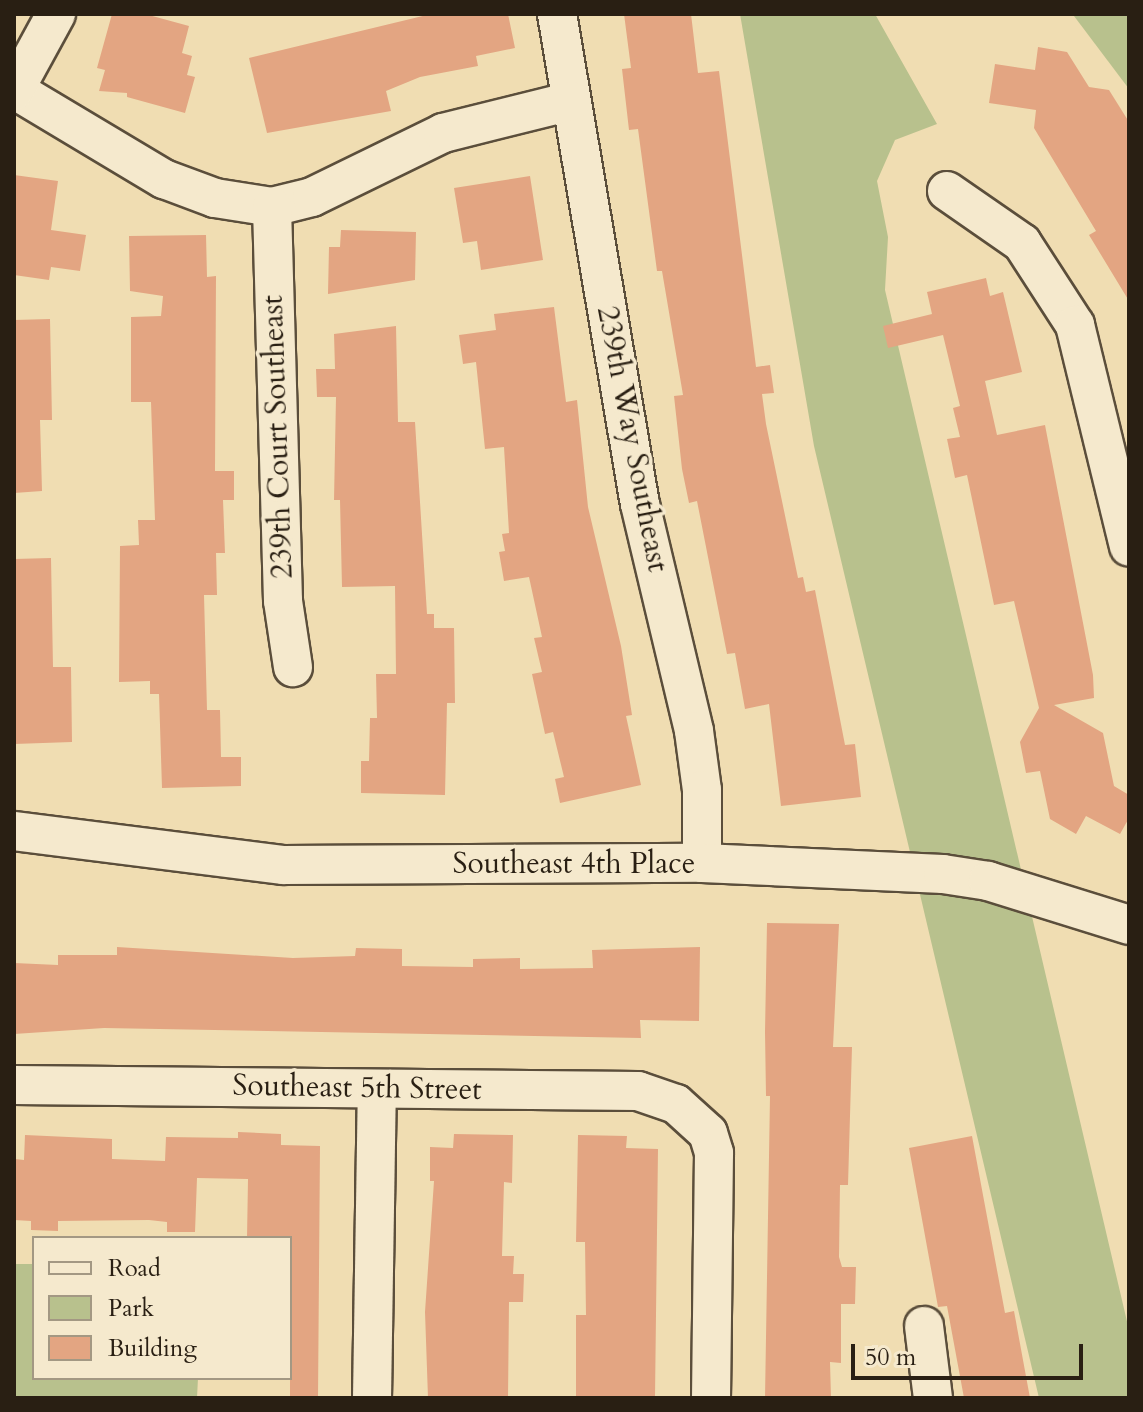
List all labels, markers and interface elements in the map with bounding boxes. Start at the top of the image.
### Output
street label: 239th Court Southeast [255,294,301,580]
street label: 239th Way Southeast [589,303,675,575]
street label: Southeast 4th Place [453,846,695,882]
street label: Southeast 5th Street [232,1068,482,1108]
legend [32,1236,292,1380]
text: Road [108,1252,161,1285]
text: Park [108,1292,154,1325]
scale bar [855,1328,1087,1378]
text: Building [108,1332,197,1365]
text: 50 m [865,1341,916,1374]

